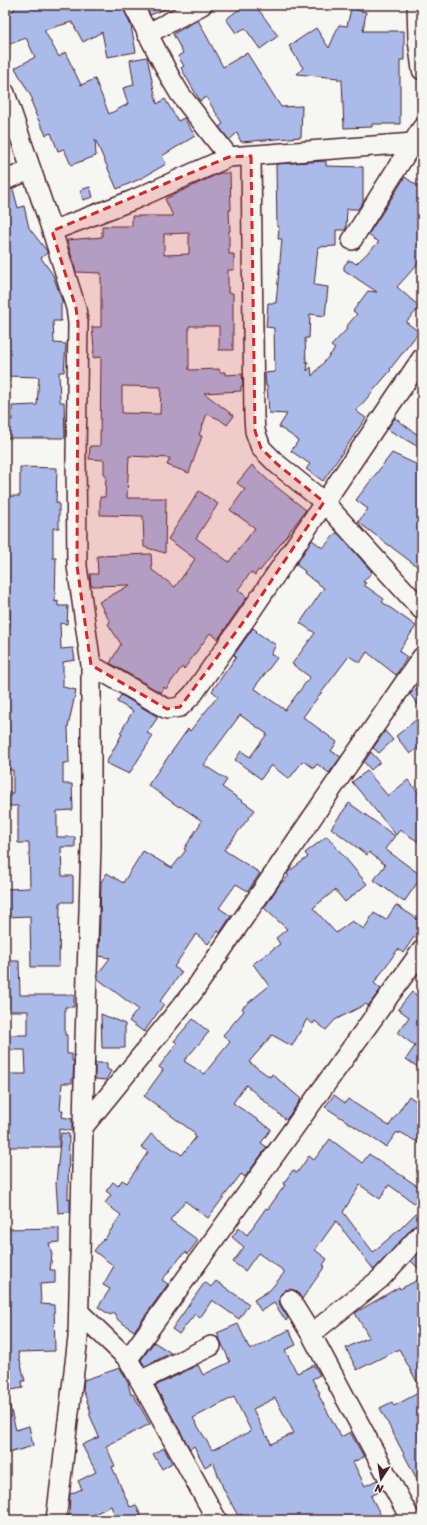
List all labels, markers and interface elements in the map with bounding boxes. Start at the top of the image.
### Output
north arrow [361,1459,401,1499]
text: N [373,1478,386,1499]

